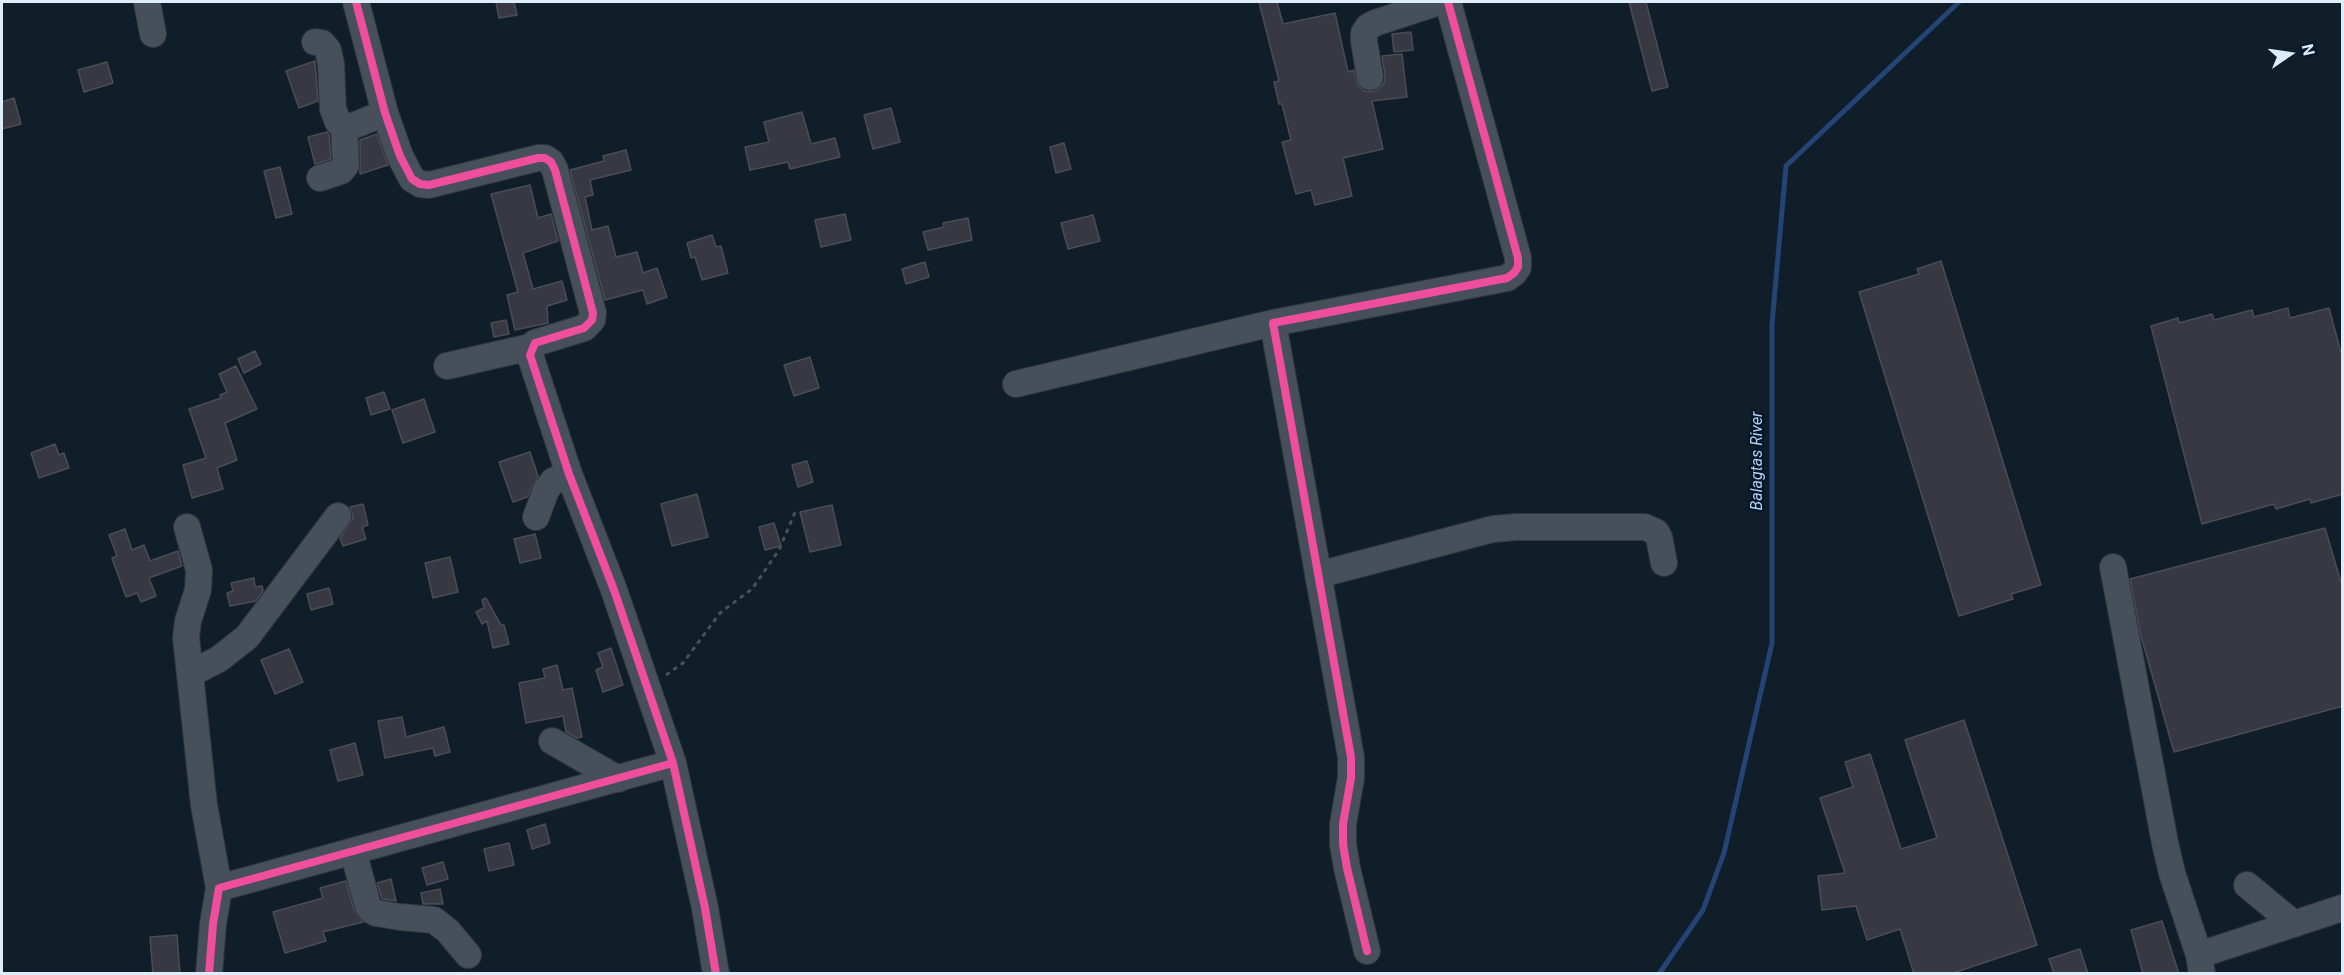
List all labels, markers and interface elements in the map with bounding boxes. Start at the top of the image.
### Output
north arrow [2260,24,2320,84]
text: N [2297,42,2319,57]
water label: Balagtas River [1748,412,1768,510]

